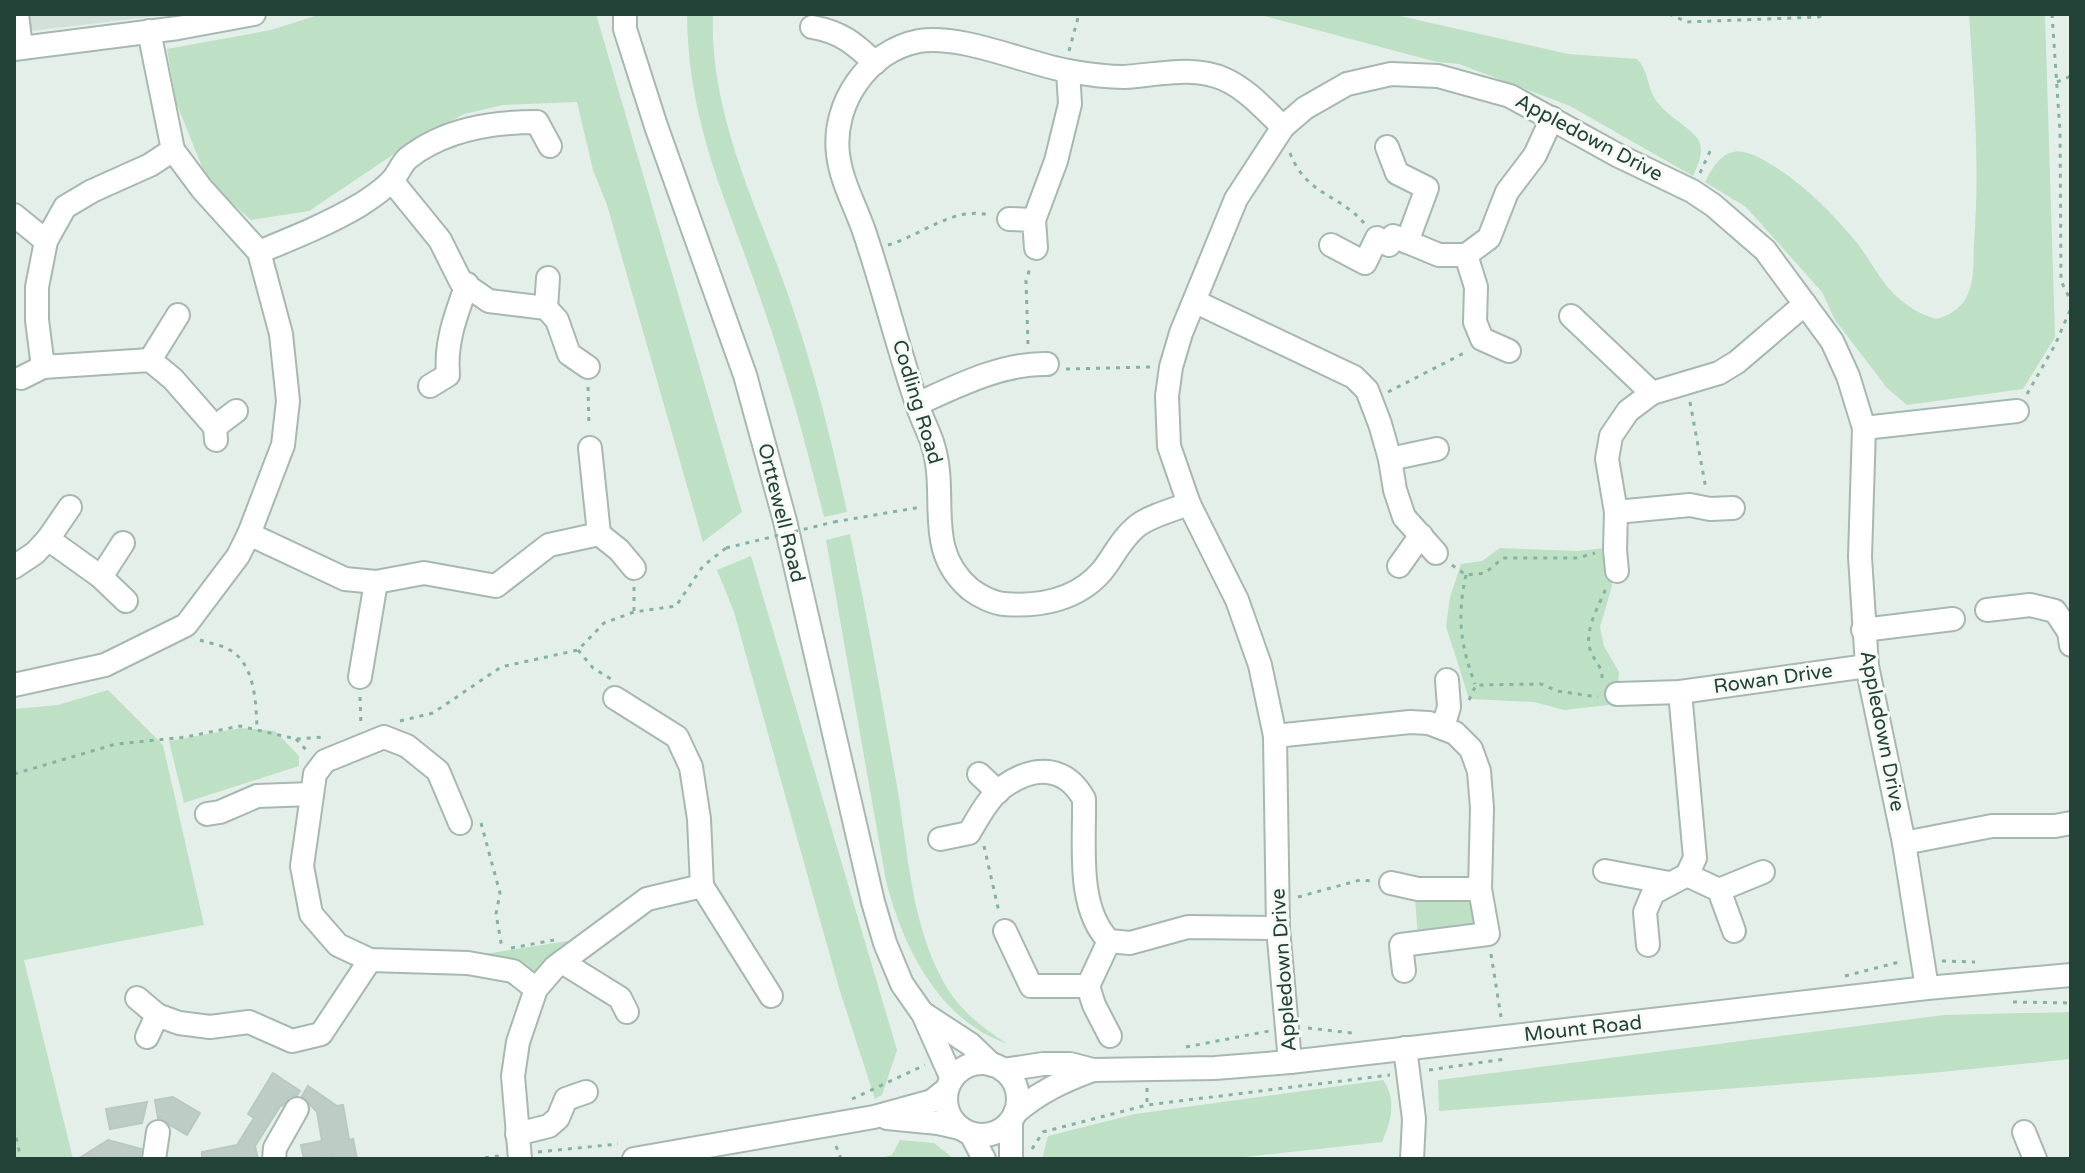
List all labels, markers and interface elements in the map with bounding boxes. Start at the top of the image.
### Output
street label: Appledown Drive [1511,89,1667,187]
street label: Codling Road [887,337,947,467]
street label: Orttewell Road [752,441,810,585]
street label: Appledown Drive [1855,648,1909,814]
street label: Rowan Drive [1712,659,1834,699]
street label: Appledown Drive [1266,888,1302,1052]
street label: Mount Road [1523,1011,1643,1047]

